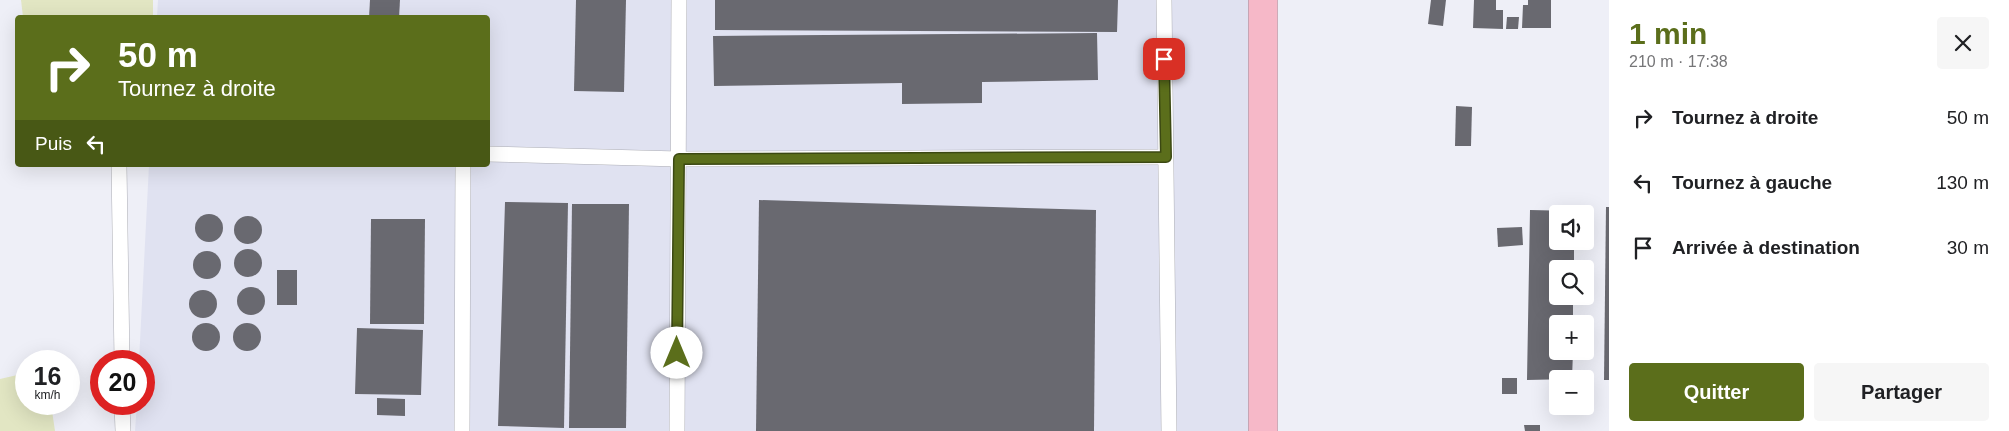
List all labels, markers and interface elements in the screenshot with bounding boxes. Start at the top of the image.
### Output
text: 1 min [1629,17,1707,50]
button: close [1937,17,1989,69]
icon: right [35,35,100,100]
text: 50 m [118,35,198,74]
pin [1143,38,1185,80]
icon: arrive [1150,45,1178,73]
text: 210 m · 17:38 [1629,53,1728,70]
text: Tournez à droite [118,76,276,101]
icon: right [1629,104,1657,132]
text: Tournez à droite [1672,107,1818,128]
text: 50 m [1947,107,1989,128]
icon: left [82,130,110,158]
text: Puis [35,133,72,154]
icon: left [1629,169,1657,197]
text: Tournez à gauche [1672,172,1832,193]
text: 130 m [1936,172,1989,193]
map controls [1549,205,1594,415]
button: sound [1549,205,1594,250]
icon: arrive [1629,234,1657,262]
text: Arrivée à destination [1672,237,1860,258]
text: 30 m [1947,237,1989,258]
button: search [1549,260,1594,305]
button: + [1549,315,1594,360]
position arrow [650,326,702,378]
speed limit sign: 20 [90,350,155,415]
text: 16 [34,362,61,390]
button: Quitter [1629,363,1804,421]
button: Partager [1814,363,1989,421]
button: − [1549,370,1594,415]
text: km/h [34,388,61,402]

